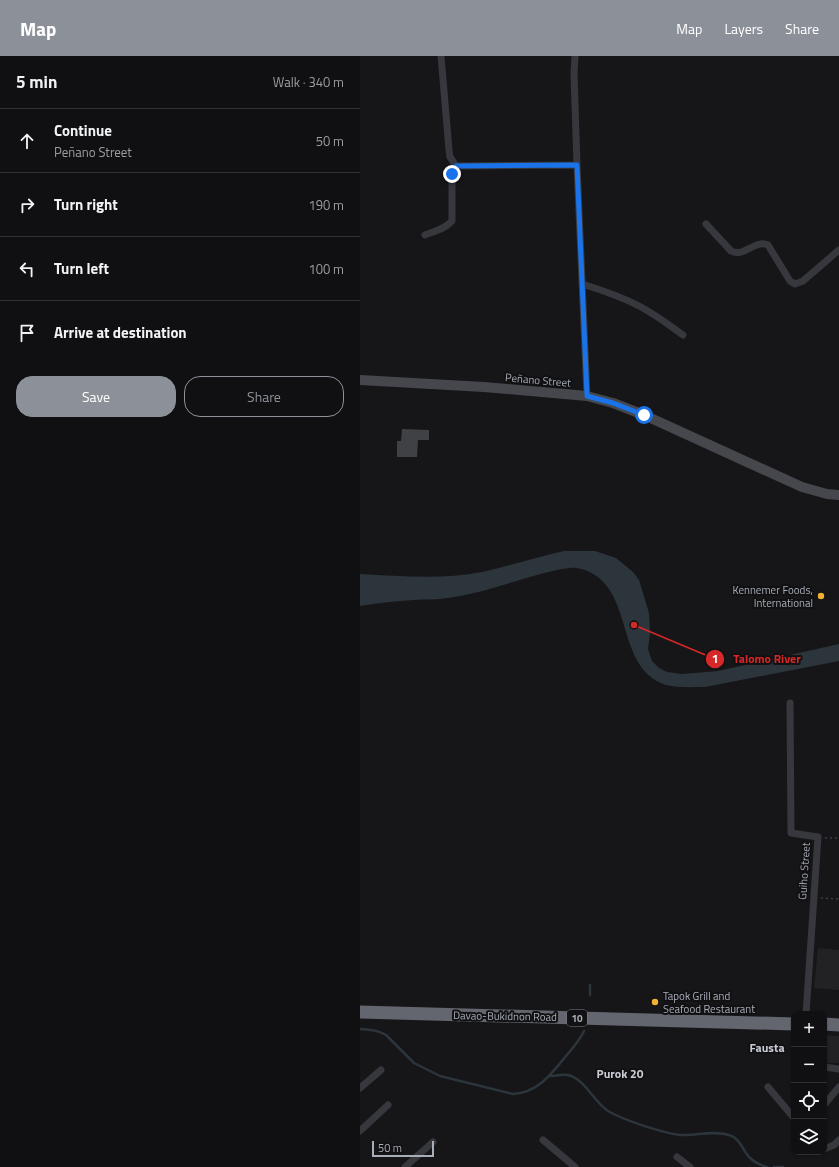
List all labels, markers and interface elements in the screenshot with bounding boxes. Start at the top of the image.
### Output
text: Map [20,14,56,43]
text: Map [676,18,702,39]
text: Layers [724,18,763,39]
text: Share [785,18,819,39]
text: 5 min [16,69,57,95]
text: Walk · 340 m [273,72,344,92]
text: Continue [54,119,112,142]
icon: ahead [16,130,38,152]
text: 50 m [316,131,344,151]
text: Peñano Street [54,142,132,162]
route end [443,165,461,183]
text: Turn right [54,193,118,216]
icon: right [16,194,38,216]
text: 190 m [308,195,344,215]
text: Turn left [54,257,109,280]
icon: left [16,258,38,280]
text: 100 m [308,259,344,279]
text: Arrive at destination [54,321,187,344]
icon: arrive [16,322,38,344]
street label: Peñano Street [504,369,572,391]
button: Save [16,376,176,417]
button: Share [184,376,344,417]
route start [635,406,653,424]
place label: Kennemer Foods, International [732,582,813,611]
marker: Kennemer Foods, International [816,591,826,601]
callout: Talomo River [705,647,808,671]
text: 1 [712,649,718,668]
text: Talomo River [733,649,801,668]
street label: Guiho Street [794,842,814,900]
place label: Tapok Grill and Seafood Restaurant [663,988,755,1017]
marker: Tapok Grill and Seafood Restaurant [650,997,660,1007]
street label: Davao-Bukidnon Road [453,1007,557,1025]
road number: 10 [567,1010,587,1026]
map controls [791,1011,827,1155]
button: + [791,1011,827,1047]
district label: Fausta [749,1038,785,1057]
button: − [791,1047,827,1083]
district label: Purok 20 [597,1064,644,1083]
button: locate [791,1083,827,1119]
button: layers [791,1119,827,1155]
scale bar [372,1139,434,1158]
text: 50 m [378,1140,402,1156]

